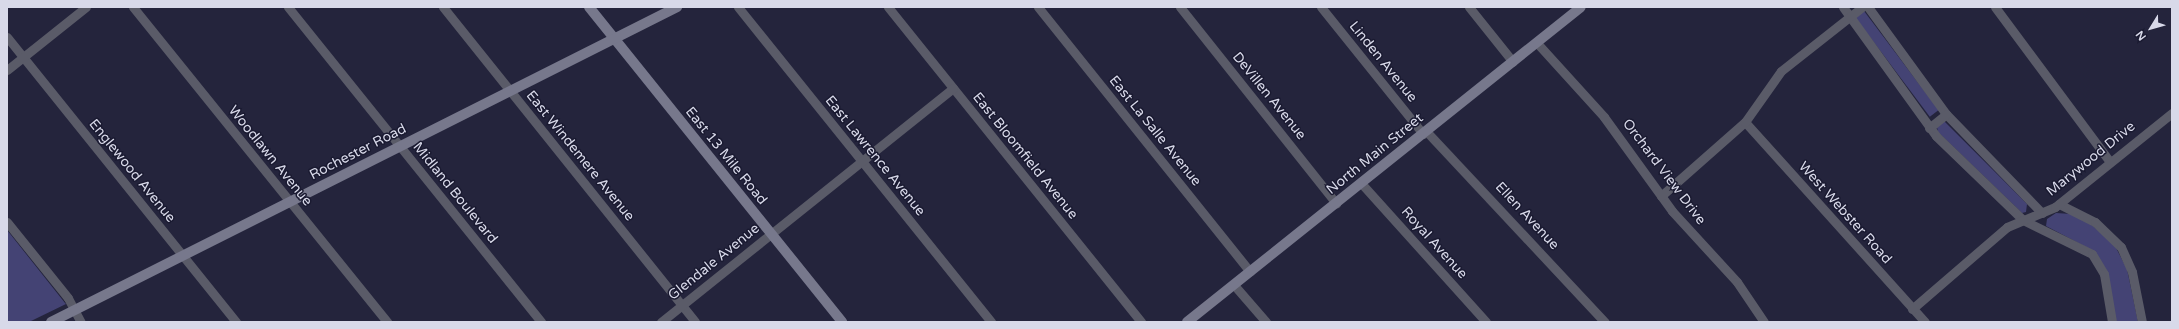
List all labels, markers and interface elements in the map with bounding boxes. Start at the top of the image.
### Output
north arrow [2131,8,2171,48]
street label: Linden Avenue [1345,18,1421,106]
text: N [2133,28,2149,43]
street label: DeVillen Avenue [1229,49,1309,143]
street label: East La Salle Avenue [1105,72,1205,190]
street label: East Windemere Avenue [522,87,638,225]
street label: East Bloomfield Avenue [969,89,1081,223]
street label: East Lawrence Avenue [821,92,929,220]
street label: Woodlawn Avenue [224,103,316,209]
street label: East 13 Mile Road [681,104,771,208]
street label: North Main Street [1323,110,1427,198]
street label: Englewood Avenue [85,116,179,226]
street label: Orchard View Drive [1619,116,1709,228]
street label: Marywood Drive [2043,118,2139,200]
street label: Rochester Road [307,120,409,184]
street label: Midland Boulevard [409,139,501,247]
street label: West Webster Road [1795,159,1895,267]
street label: Ellen Avenue [1491,179,1563,253]
street label: Royal Avenue [1397,204,1471,282]
street label: Glendale Avenue [665,220,763,304]

